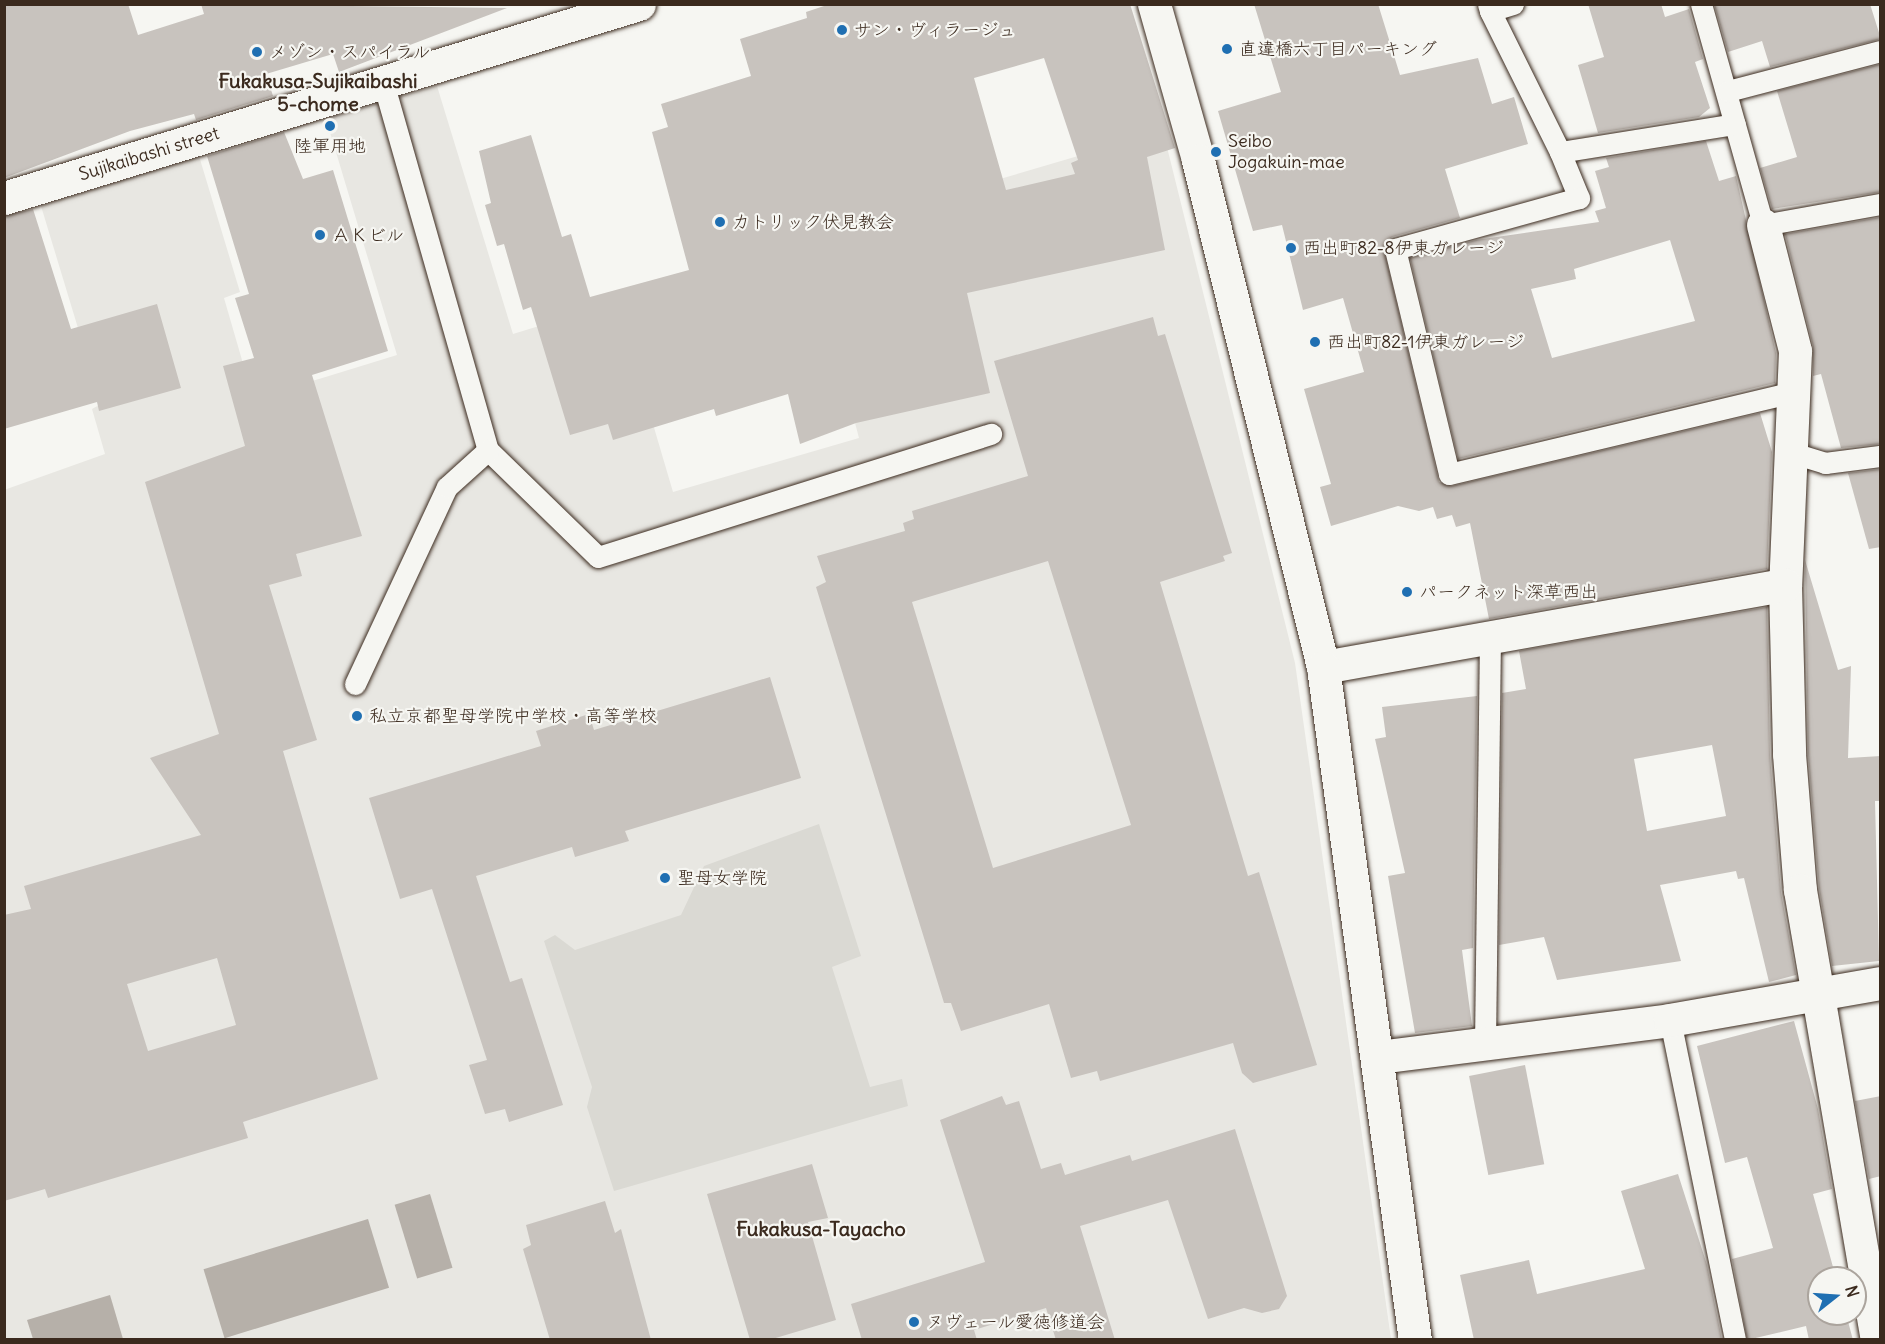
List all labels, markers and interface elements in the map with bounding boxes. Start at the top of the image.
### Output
place label: サン・ヴィラージュ [854,19,1016,41]
marker: サン・ヴィラージュ [835,23,849,37]
place label: 直違橋六丁目パーキング [1239,38,1437,60]
place label: メゾン・スパイラル [269,41,431,63]
marker: 直違橋六丁目パーキング [1220,42,1234,56]
marker: メゾン・スパイラル [250,45,264,59]
district label: Fukakusa-Sujikaibashi 5-chome [218,69,418,116]
marker: 陸軍用地 [323,119,337,133]
street label: Sujikaibashi street [76,122,222,186]
place label: Seibo Jogakuin-mae [1228,131,1345,174]
place label: 陸軍用地 [294,135,366,157]
marker: Seibo Jogakuin-mae [1209,145,1223,159]
place label: カトリック伏見教会 [732,211,894,233]
marker: カトリック伏見教会 [713,215,727,229]
place label: ＡＫビル [332,224,404,246]
marker: ＡＫビル [313,228,327,242]
place label: 西出町82-8伊東ガレージ [1303,237,1504,259]
marker: 西出町82-8伊東ガレージ [1284,241,1298,255]
place label: 西出町82-1伊東ガレージ [1327,331,1524,353]
marker: 西出町82-1伊東ガレージ [1308,335,1322,349]
place label: パークネット深草西出 [1419,581,1599,603]
marker: パークネット深草西出 [1400,585,1414,599]
place label: 私立京都聖母学院中学校・高等学校 [369,705,657,727]
marker: 私立京都聖母学院中学校・高等学校 [350,709,364,723]
place label: 聖母女学院 [677,867,767,889]
marker: 聖母女学院 [658,871,672,885]
district label: Fukakusa-Tayacho [736,1216,906,1240]
north arrow [1807,1266,1867,1326]
text: N [1841,1283,1863,1300]
place label: ヌヴェール愛徳修道会 [926,1311,1106,1333]
marker: ヌヴェール愛徳修道会 [907,1315,921,1329]

